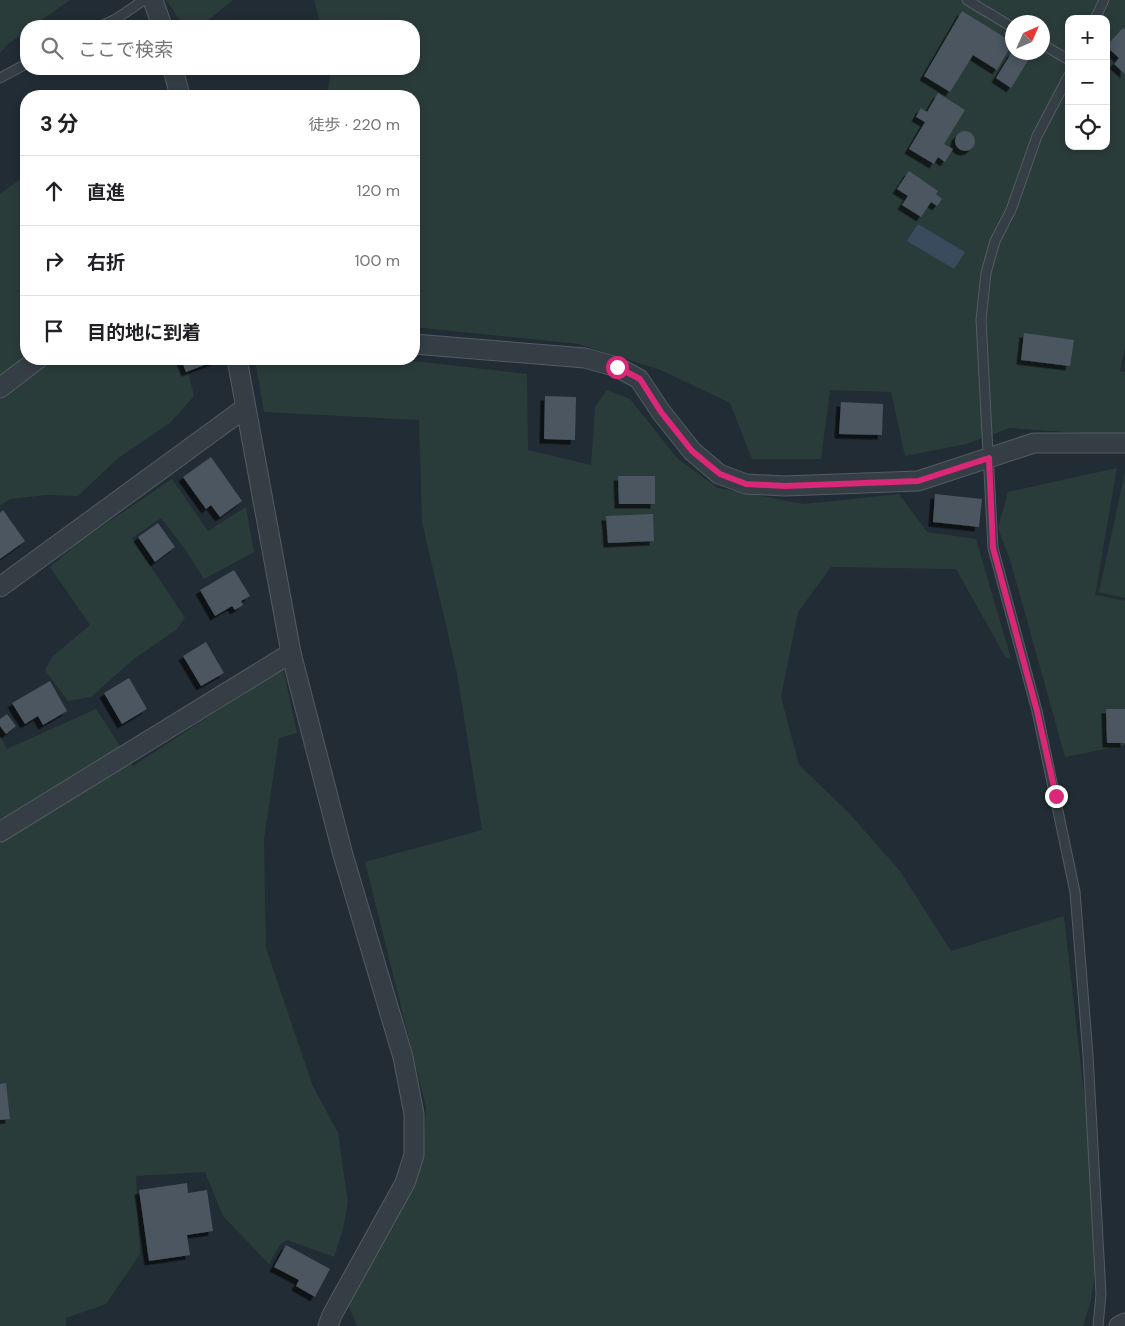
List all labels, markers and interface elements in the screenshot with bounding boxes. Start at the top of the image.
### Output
north arrow [1005,15,1050,60]
map controls [1065,15,1110,150]
button: + [1065,15,1110,60]
search box [20,20,420,75]
icon: search [38,34,66,62]
text: ここで検索 [78,37,173,62]
button: − [1065,60,1110,105]
button: locate [1065,105,1110,150]
text: 3 分 [40,110,79,138]
text: 徒歩 · 220 m [309,114,400,135]
icon: ahead [40,177,68,205]
text: 直進 [87,180,125,205]
text: 120 m [356,180,400,201]
icon: right [40,247,68,275]
text: 右折 [87,250,125,275]
text: 100 m [355,250,400,271]
icon: arrive [40,317,68,345]
text: 目的地に到着 [87,320,201,345]
route start [606,356,629,379]
route end [1045,785,1068,808]

